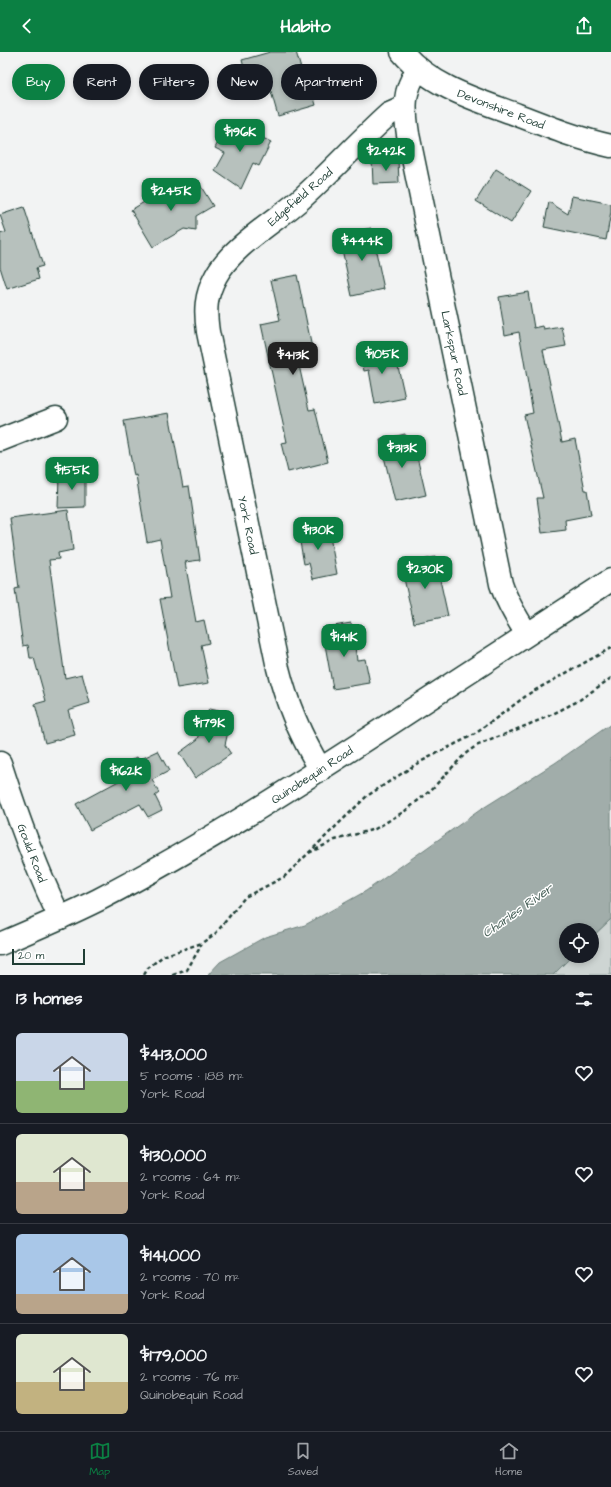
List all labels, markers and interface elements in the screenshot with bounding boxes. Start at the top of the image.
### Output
text: Habito [280,14,331,39]
icon: back [16,15,38,37]
icon: share [573,15,595,37]
chip: Buy [12,64,65,100]
chip: Rent [73,64,131,100]
chip: Filters [139,64,209,100]
chip: New [217,64,273,100]
chip: Apartment [281,64,377,100]
street label: Devonshire Road [455,85,547,134]
pin: $196K [212,119,268,153]
text: $196K [224,123,256,141]
pin: $242K [358,138,414,172]
text: $242K [367,142,405,160]
street label: Edgefield Road [264,164,337,231]
pin: $245K [143,178,199,212]
text: $245K [151,182,191,200]
pin: $444K [334,228,390,262]
text: $444K [341,232,383,250]
street label: Larkspur Road [436,309,471,397]
pin: $105K [354,341,410,375]
pin: $413K [265,342,321,376]
text: $105K [365,345,399,363]
text: $413K [277,346,309,364]
pin: $313K [374,435,430,469]
text: $313K [387,439,417,457]
pin: $155K [44,457,100,491]
text: $155K [54,461,90,479]
street label: York Road [233,494,262,556]
pin: $130K [290,517,346,551]
text: $130K [302,521,334,539]
pin: $230K [397,556,453,590]
text: $230K [406,560,444,578]
pin: $141K [316,624,372,658]
text: $141K [330,628,358,646]
pin: $179K [181,710,237,744]
text: $179K [193,714,225,732]
street label: Quinobequin Road [268,742,357,808]
pin: $162K [98,758,154,792]
text: $162K [110,762,142,780]
street label: Gould Road [13,821,50,885]
water label: Charles River [479,879,558,942]
map controls [559,923,599,963]
button: locate [559,923,599,963]
scale bar [12,947,85,966]
text: 20 m [18,948,44,963]
text: 13 homes [16,987,83,1011]
icon: filters [573,988,595,1010]
text: $413,000 [140,1043,207,1067]
icon: home [48,1049,96,1097]
icon: heart [573,1062,595,1084]
text: 5 rooms · 188 m² [140,1067,244,1085]
text: York Road [140,1085,204,1103]
text: $130,000 [140,1144,206,1168]
icon: home [48,1150,96,1198]
icon: heart [573,1163,595,1185]
text: 2 rooms · 64 m² [140,1168,241,1186]
text: York Road [140,1186,204,1204]
text: $141,000 [140,1244,201,1268]
icon: home [48,1250,96,1298]
icon: heart [573,1263,595,1285]
text: 2 rooms · 70 m² [140,1268,240,1286]
text: York Road [140,1286,204,1304]
text: $179,000 [140,1344,207,1368]
icon: home [48,1350,96,1398]
icon: heart [573,1363,595,1385]
text: 2 rooms · 76 m² [140,1368,240,1386]
text: Quinobequin Road [140,1386,243,1404]
tab: Map [89,1440,111,1479]
tab: Saved [288,1440,318,1479]
tab: Home [495,1440,522,1479]

